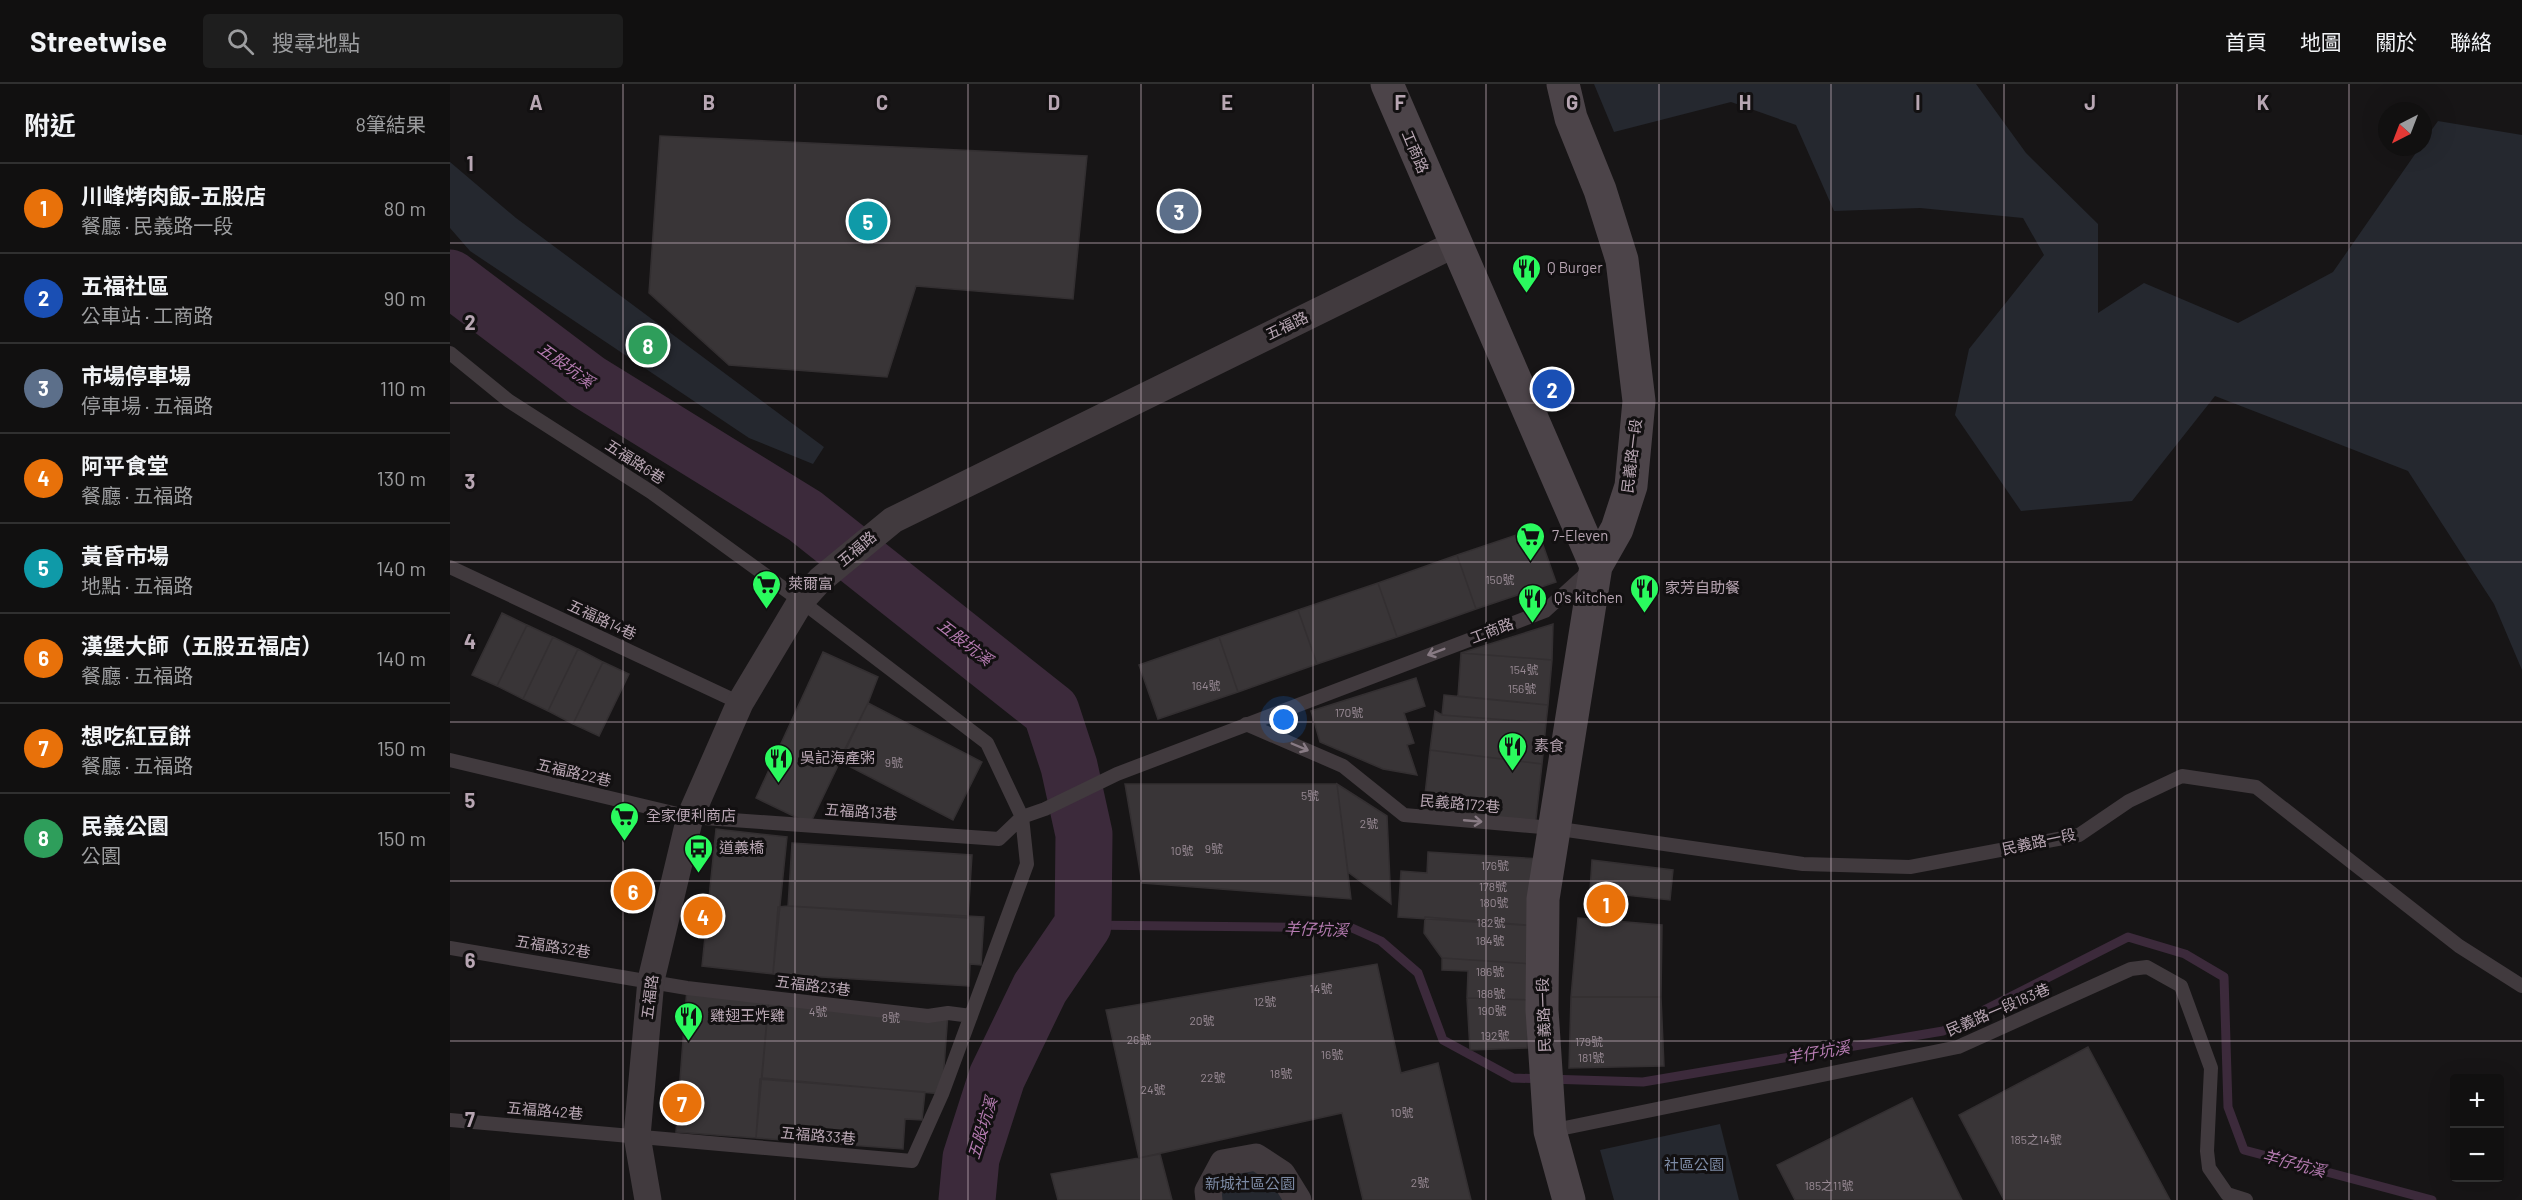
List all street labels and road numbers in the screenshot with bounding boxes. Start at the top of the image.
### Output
street label: 工商路 [1399,127,1433,176]
street label: 五福路 [1262,307,1311,343]
street label: 民義路一段 [1618,418,1645,494]
street label: 五福路6巷 [602,435,669,487]
street label: 五福路 [833,527,879,570]
street label: 五福路14巷 [565,595,640,643]
street label: 工商路 [1467,614,1516,647]
street label: 五福路22巷 [535,755,613,789]
street label: 民義路172巷 [1419,791,1501,815]
street label: 五福路13巷 [824,799,898,823]
street label: 民義路一段 [2000,824,2077,858]
street label: 五福路32巷 [514,931,592,961]
street label: 五福路23巷 [774,971,852,999]
street label: 五福路 [637,973,661,1020]
street label: 民義路一段 [1533,977,1553,1053]
street label: 民義路一段183巷 [1943,979,2052,1039]
street label: 五福路42巷 [506,1098,584,1122]
street label: 五福路33巷 [780,1123,856,1147]

